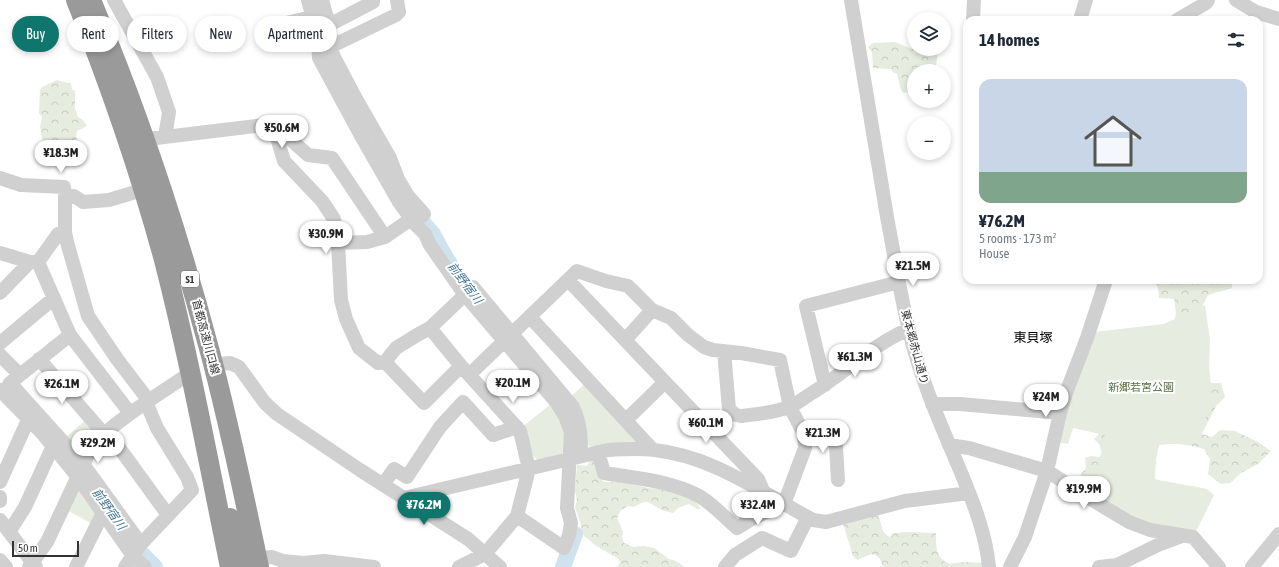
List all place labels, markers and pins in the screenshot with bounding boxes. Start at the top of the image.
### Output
pin: ¥50.6M [249,115,315,149]
pin: ¥18.3M [28,140,94,174]
pin: ¥30.9M [293,221,359,255]
pin: ¥21.5M [880,253,946,287]
pin: ¥61.3M [822,344,888,378]
pin: ¥20.1M [480,370,546,404]
pin: ¥26.1M [29,371,95,405]
pin: ¥24M [1022,384,1070,418]
pin: ¥60.1M [673,410,739,444]
pin: ¥21.3M [790,420,856,454]
pin: ¥29.2M [65,430,131,464]
pin: ¥19.9M [1051,476,1117,510]
pin: ¥76.2M [391,492,457,526]
pin: ¥32.4M [725,492,791,526]

